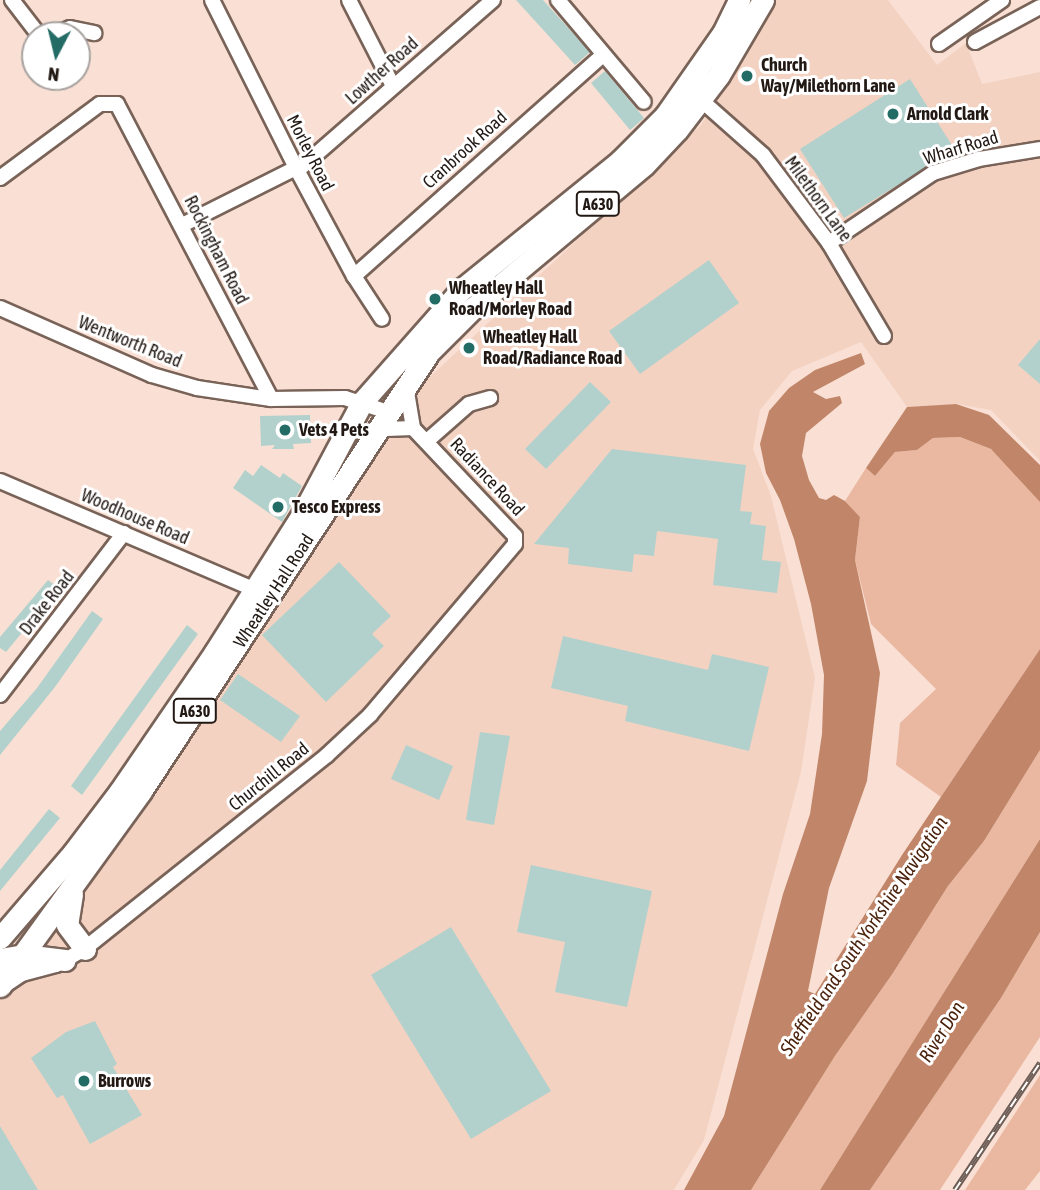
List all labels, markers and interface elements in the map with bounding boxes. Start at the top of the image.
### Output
north arrow [21,21,91,91]
street label: Lowther Road [341,33,423,109]
place label: Church Way/Milethorn Lane [761,55,895,98]
text: N [47,63,61,86]
marker: Church Way/Milethorn Lane [739,68,755,84]
place label: Arnold Clark [907,103,988,125]
marker: Arnold Clark [885,106,901,122]
street label: Cranbrook Road [419,107,511,193]
street label: Morley Road [282,111,338,195]
street label: Wharf Road [921,126,1001,170]
street label: Milethorn Lane [780,152,856,246]
street label: Rockingham Road [179,192,253,308]
road number: A630 [575,192,621,216]
place label: Wheatley Hall Road/Morley Road [449,278,572,320]
marker: Wheatley Hall Road/Morley Road [427,291,443,307]
street label: Wentworth Road [75,311,185,373]
place label: Wheatley Hall Road/Radiance Road [483,327,622,370]
marker: Wheatley Hall Road/Radiance Road [461,340,477,356]
place label: Vets 4 Pets [299,419,369,441]
marker: Vets 4 Pets [277,422,293,438]
street label: Radiance Road [445,434,529,520]
street label: Woodhouse Road [78,485,192,549]
place label: Tesco Express [292,496,381,518]
marker: Tesco Express [270,499,286,515]
street label: Wheatley Hall Road [229,530,319,652]
street label: Drake Road [15,566,79,640]
road number: A630 [172,698,218,724]
street label: Churchill Road [225,738,313,816]
water label: Sheffield and South Yorkshire Navigation [775,812,953,1060]
water label: River Don [915,997,969,1067]
place label: Burrows [98,1070,151,1092]
marker: Burrows [76,1073,92,1089]

